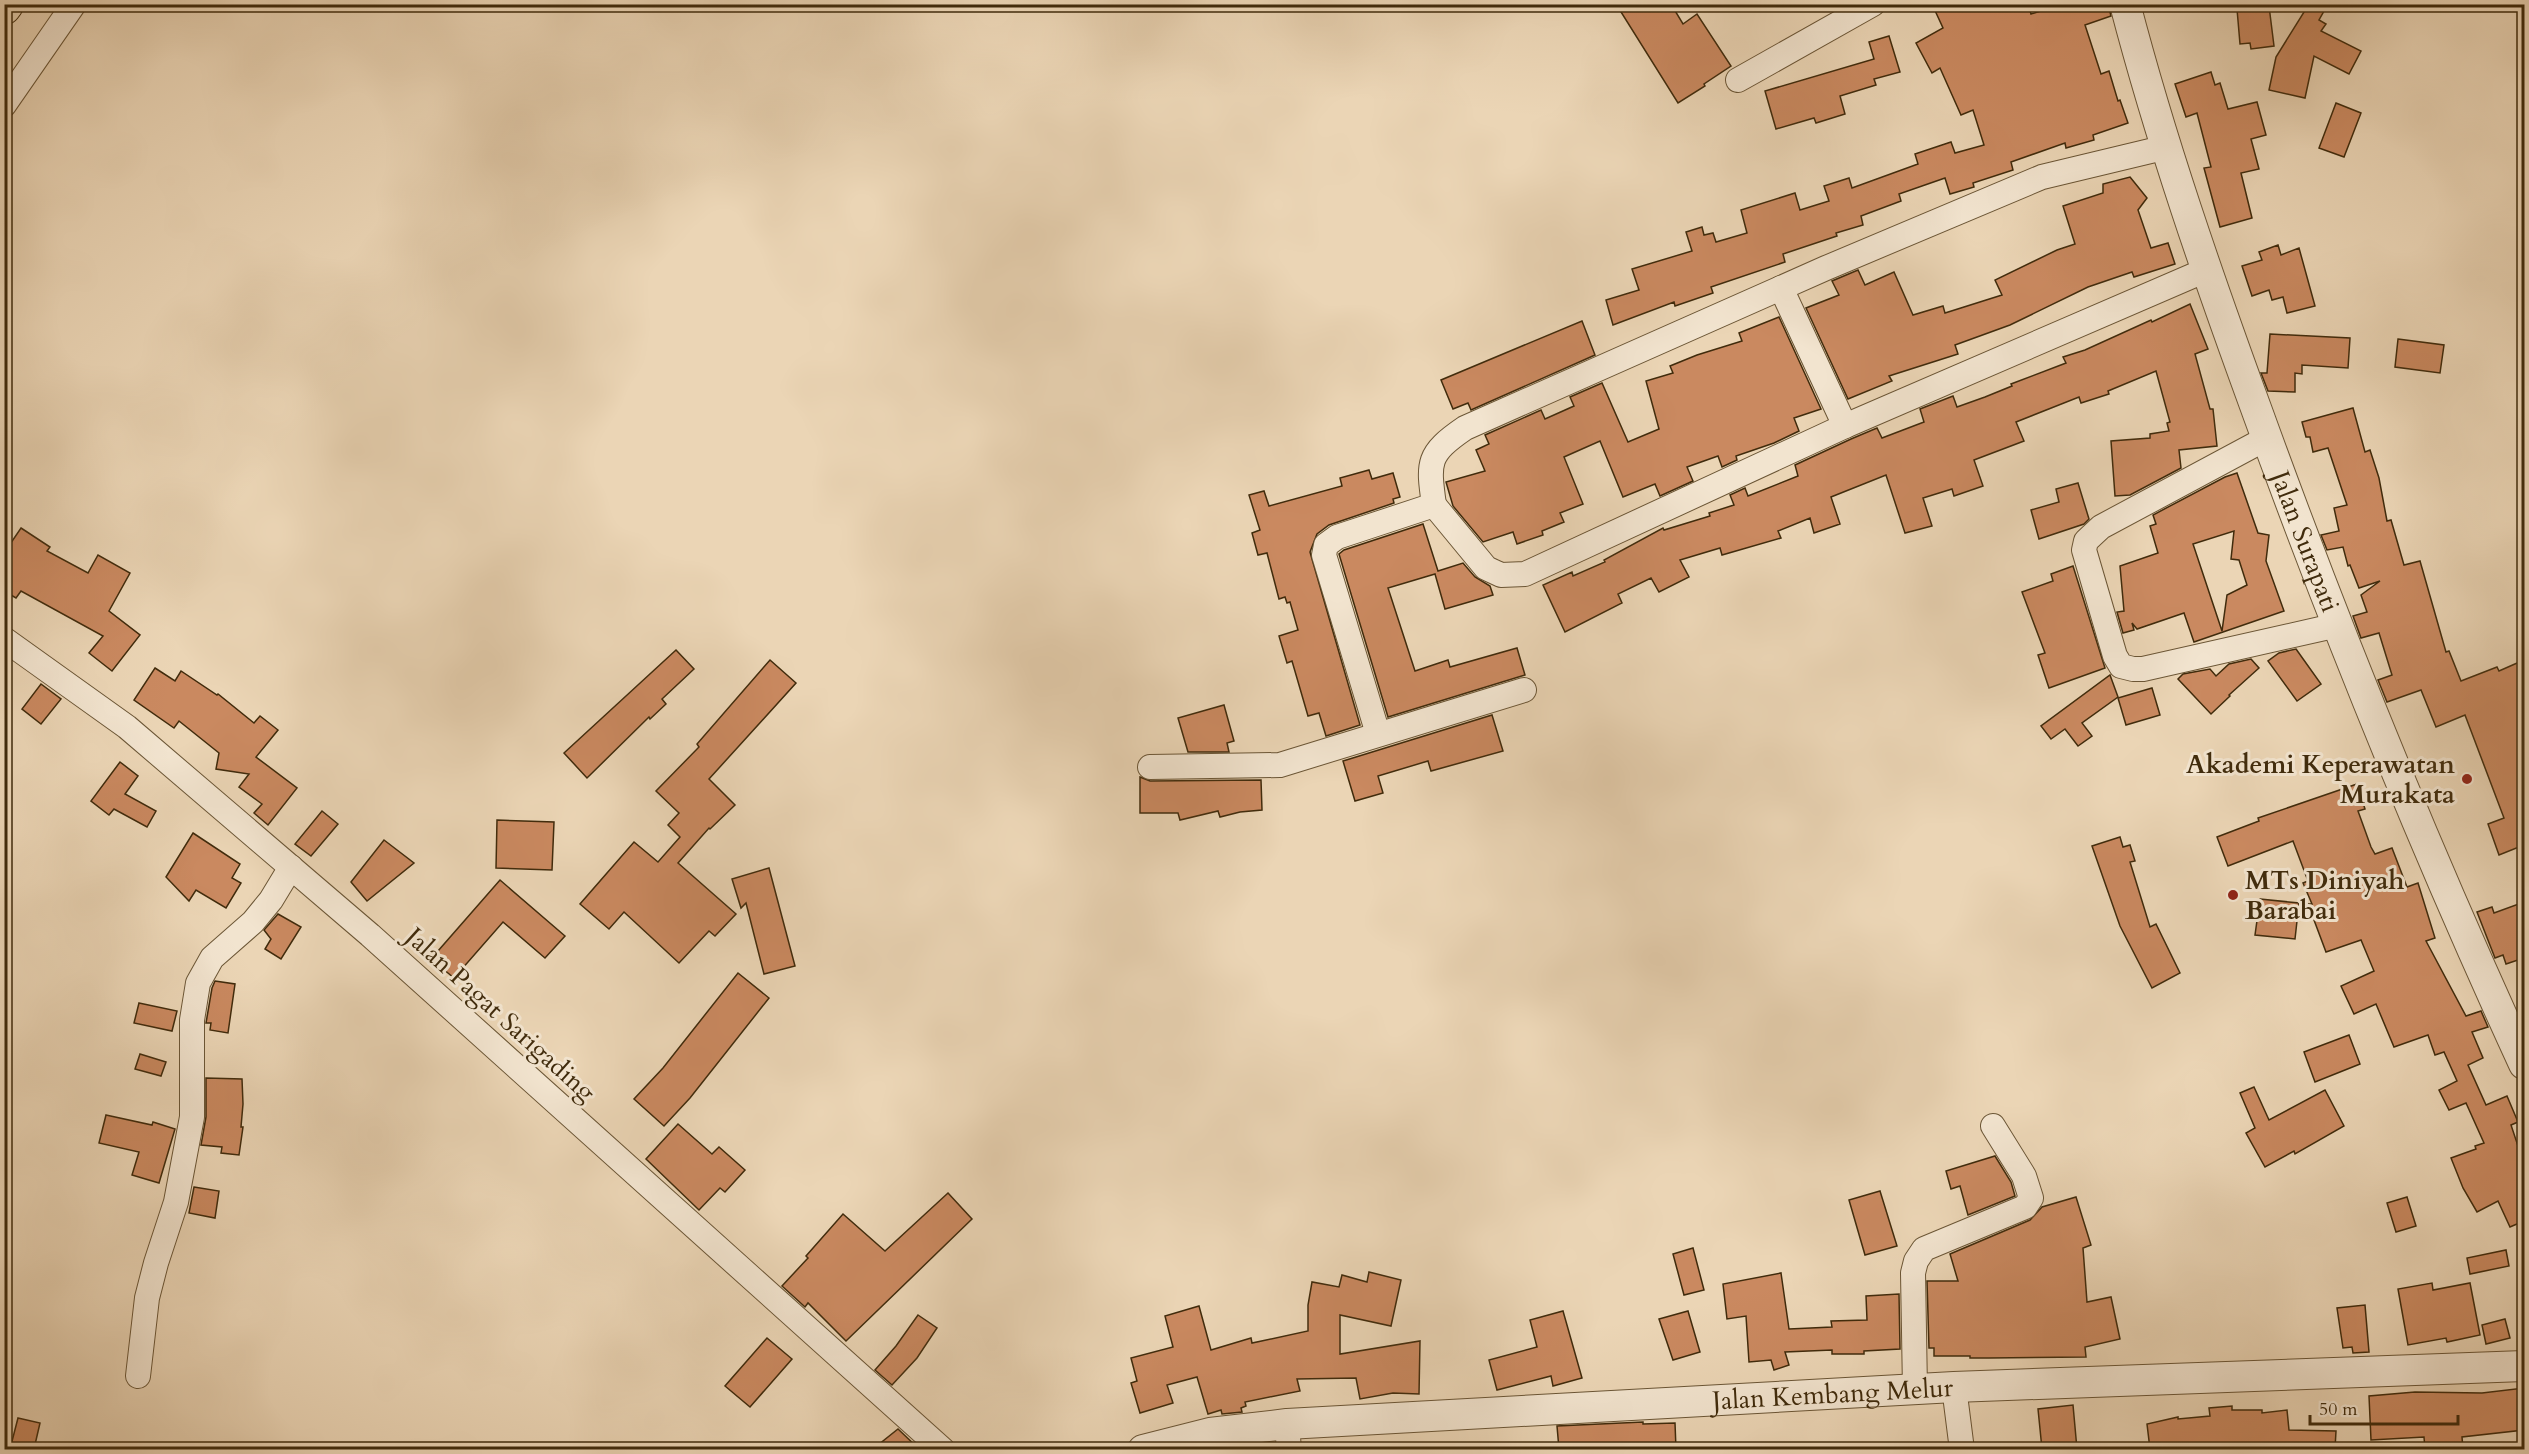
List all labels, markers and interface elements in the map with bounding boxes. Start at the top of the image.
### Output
street label: Jalan Surapati [2261,462,2348,617]
place label: Akademi Keperawatan Murakata [2186,747,2455,812]
marker: Akademi Keperawatan Murakata [2460,772,2474,786]
place label: MTs Diniyah Barabai [2245,863,2405,928]
marker: MTs Diniyah Barabai [2226,888,2240,902]
street label: Jalan Pagat Sarigading [395,917,604,1109]
street label: Jalan Kembang Melur [1707,1370,1954,1419]
scale bar [2310,1388,2458,1426]
text: 50 m [2319,1397,2358,1422]

